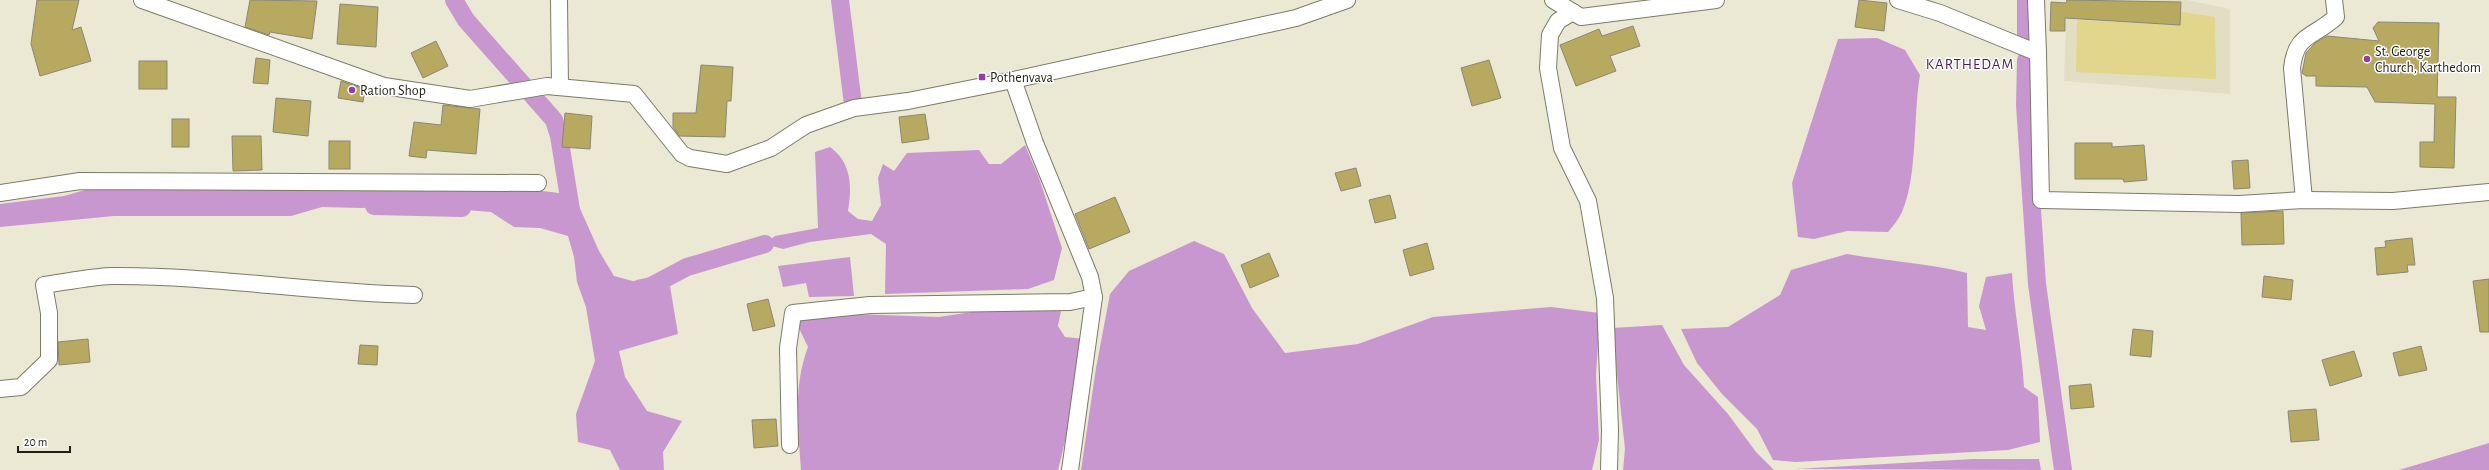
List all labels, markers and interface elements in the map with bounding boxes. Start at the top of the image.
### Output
place label: St. George Church, Karthedom [2375,45,2481,75]
marker: St. George Church, Karthedom [2362,54,2372,64]
district label: KARTHEDAM [1926,57,2014,72]
place label: Pothenvava [990,71,1053,85]
marker: Pothenvava [977,72,987,82]
place label: Ration Shop [360,84,426,98]
marker: Ration Shop [347,85,357,95]
scale bar [18,428,70,454]
text: 20 m [24,436,47,448]

